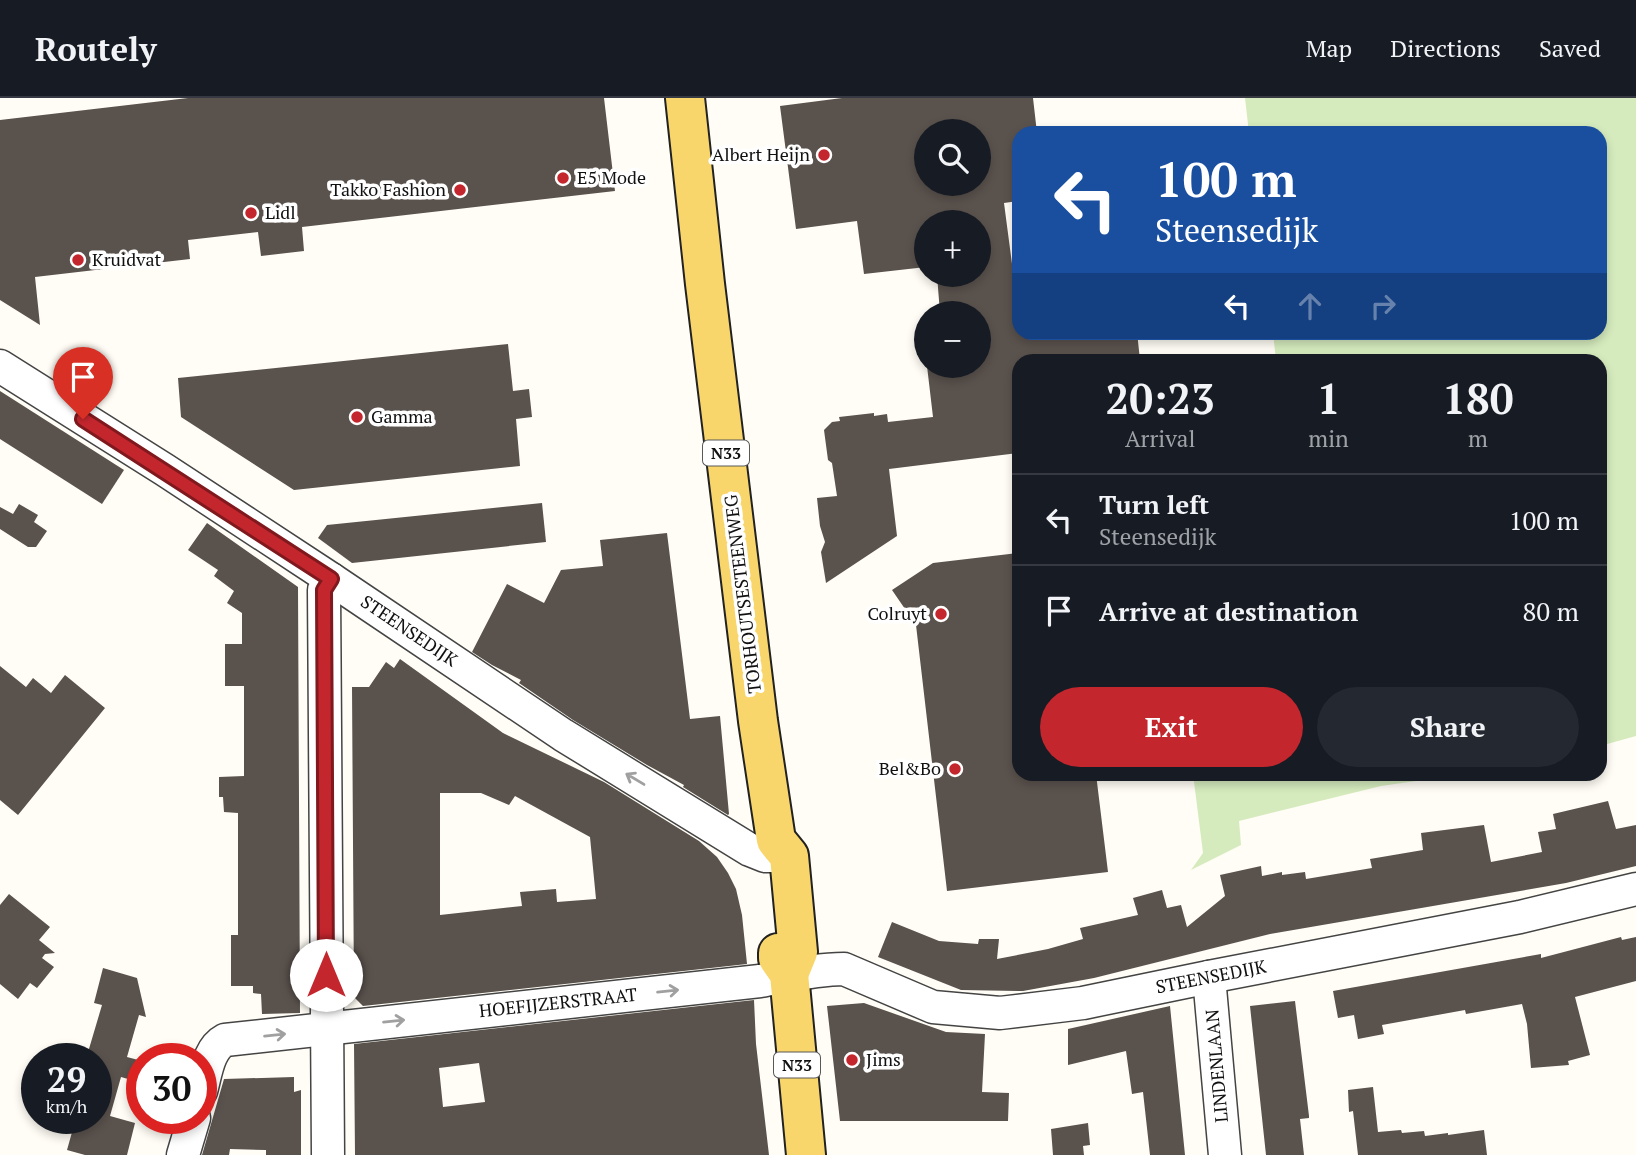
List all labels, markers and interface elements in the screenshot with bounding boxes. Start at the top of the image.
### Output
text: Routely [35,27,157,70]
text: Map [1306,32,1352,64]
text: Directions [1390,32,1501,64]
text: Saved [1539,32,1601,64]
map controls [914,119,991,378]
button: search [914,119,991,196]
place label: Albert Heijn [712,142,810,166]
text: 100 m [1155,146,1297,211]
marker: Albert Heijn [816,147,832,163]
icon: left [1040,154,1131,245]
place label: E5 Mode [577,165,646,189]
marker: E5 Mode [555,170,571,186]
place label: Takko Fashion [330,177,446,201]
marker: Takko Fashion [452,182,468,198]
place label: Lidl [265,200,296,224]
marker: Lidl [243,205,259,221]
text: Steensedijk [1155,209,1318,251]
button: + [914,210,991,287]
place label: Kruidvat [92,247,161,271]
marker: Kruidvat [70,252,86,268]
icon: left [1218,287,1256,325]
icon: ahead [1291,287,1329,325]
icon: right [1364,287,1402,325]
button: − [914,301,991,378]
pin [53,347,113,419]
icon: arrive [64,358,102,396]
text: 20:23 [1106,370,1215,426]
text: 1 [1317,370,1340,426]
text: 180 [1442,370,1513,426]
place label: Gamma [371,404,433,428]
marker: Gamma [349,409,365,425]
text: Arrival [1125,423,1195,454]
text: min [1308,423,1349,454]
text: m [1468,423,1488,454]
road number: N33 [703,440,749,466]
text: Turn left [1099,487,1209,521]
street label: TORHOUTSESTEENWEG [718,493,766,695]
icon: left [1040,501,1078,539]
text: 100 m [1509,503,1579,537]
text: Steensedijk [1099,521,1216,552]
street label: STEENSEDIJK [356,589,463,672]
icon: arrive [1040,592,1078,630]
text: Arrive at destination [1099,594,1358,628]
text: 80 m [1523,594,1579,628]
place label: Colruyt [867,601,927,625]
marker: Colruyt [933,606,949,622]
button: Exit [1040,687,1303,767]
button: Share [1317,687,1579,767]
place label: Bel&Bo [879,756,941,780]
marker: Bel&Bo [947,761,963,777]
one-way arrow [626,772,646,786]
position arrow [289,938,363,1012]
street label: STEENSEDIJK [1154,953,1268,998]
street label: HOEFIJZERSTRAAT [478,982,638,1022]
one-way arrow [657,984,679,997]
street label: LINDENLAAN [1199,1009,1233,1124]
one-way arrow [382,1014,404,1027]
one-way arrow [264,1028,286,1041]
speed limit sign: 30 [126,1043,217,1134]
place label: Jims [866,1047,901,1071]
road number: N33 [774,1052,820,1077]
marker: Jims [844,1052,860,1068]
text: 29 [47,1056,86,1102]
text: km/h [46,1094,87,1118]

